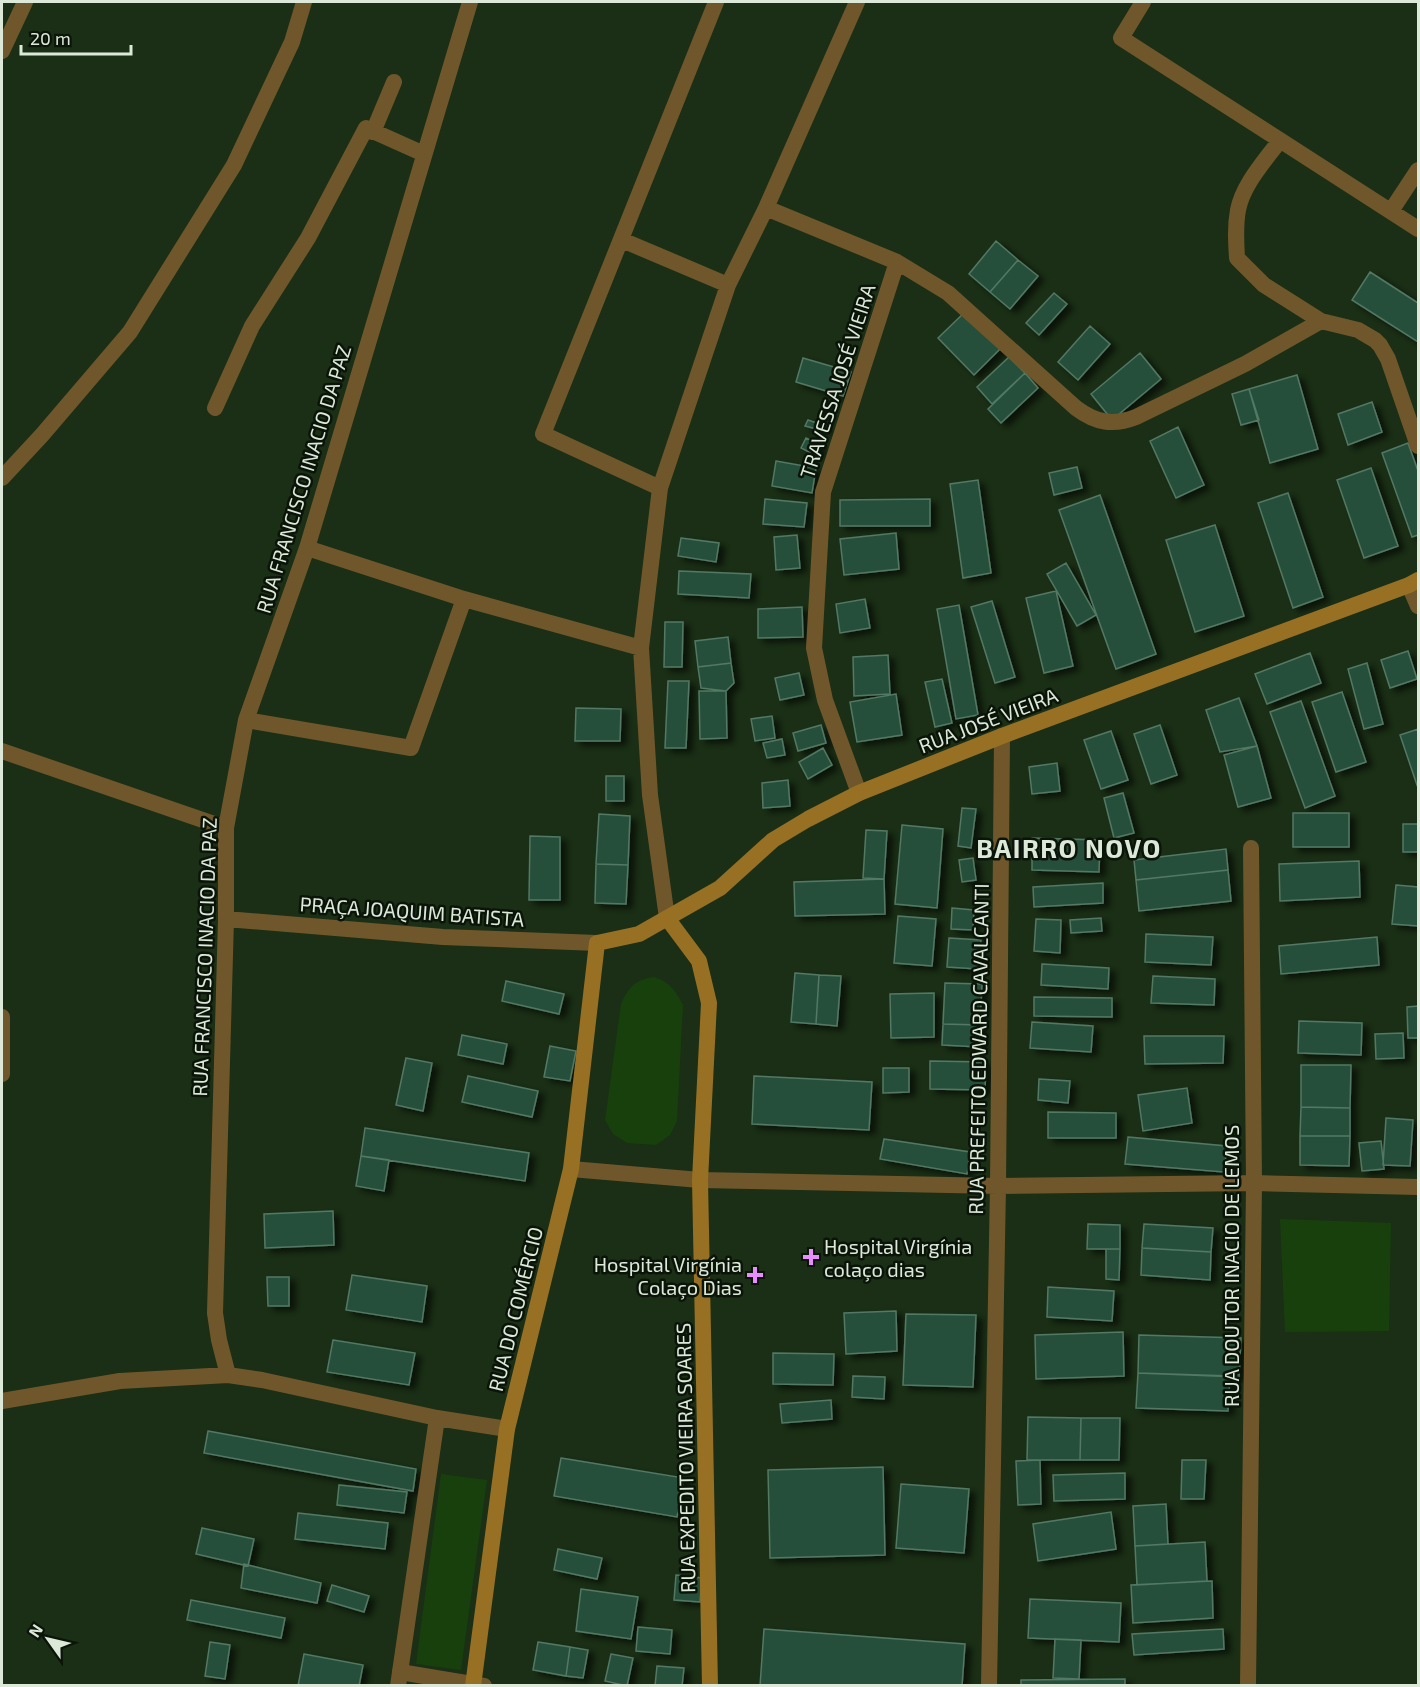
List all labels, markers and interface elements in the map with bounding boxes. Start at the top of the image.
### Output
scale bar [21,18,130,56]
text: 20 m [30,27,71,49]
street label: TRAVESSA JOSÉ VIEIRA [794,280,880,481]
street label: RUA FRANCISCO INACIO DA PAZ [251,342,355,616]
street label: RUA JOSÉ VIEIRA [915,682,1061,758]
street label: RUA FRANCISCO INACIO DA PAZ [187,817,221,1097]
district label: BAIRRO NOVO [976,832,1162,863]
street label: RUA PREFEITO EDWARD CAVALCANTI [963,883,993,1215]
street label: PRAÇA JOAQUIM BATISTA [299,891,526,932]
street label: RUA DOUTOR INACIO DE LEMOS [1219,1125,1243,1407]
street label: RUA DO COMÉRCIO [483,1224,547,1394]
place label: Hospital Virgínia colaço dias [824,1234,972,1282]
marker: Hospital Virgínia colaço dias [802,1248,820,1266]
place label: Hospital Virgínia Colaço Dias [594,1252,742,1300]
marker: Hospital Virgínia Colaço Dias [746,1266,764,1284]
street label: RUA EXPEDITO VIEIRA SOARES [671,1323,699,1593]
north arrow [18,1609,78,1669]
text: N [24,1620,46,1640]

